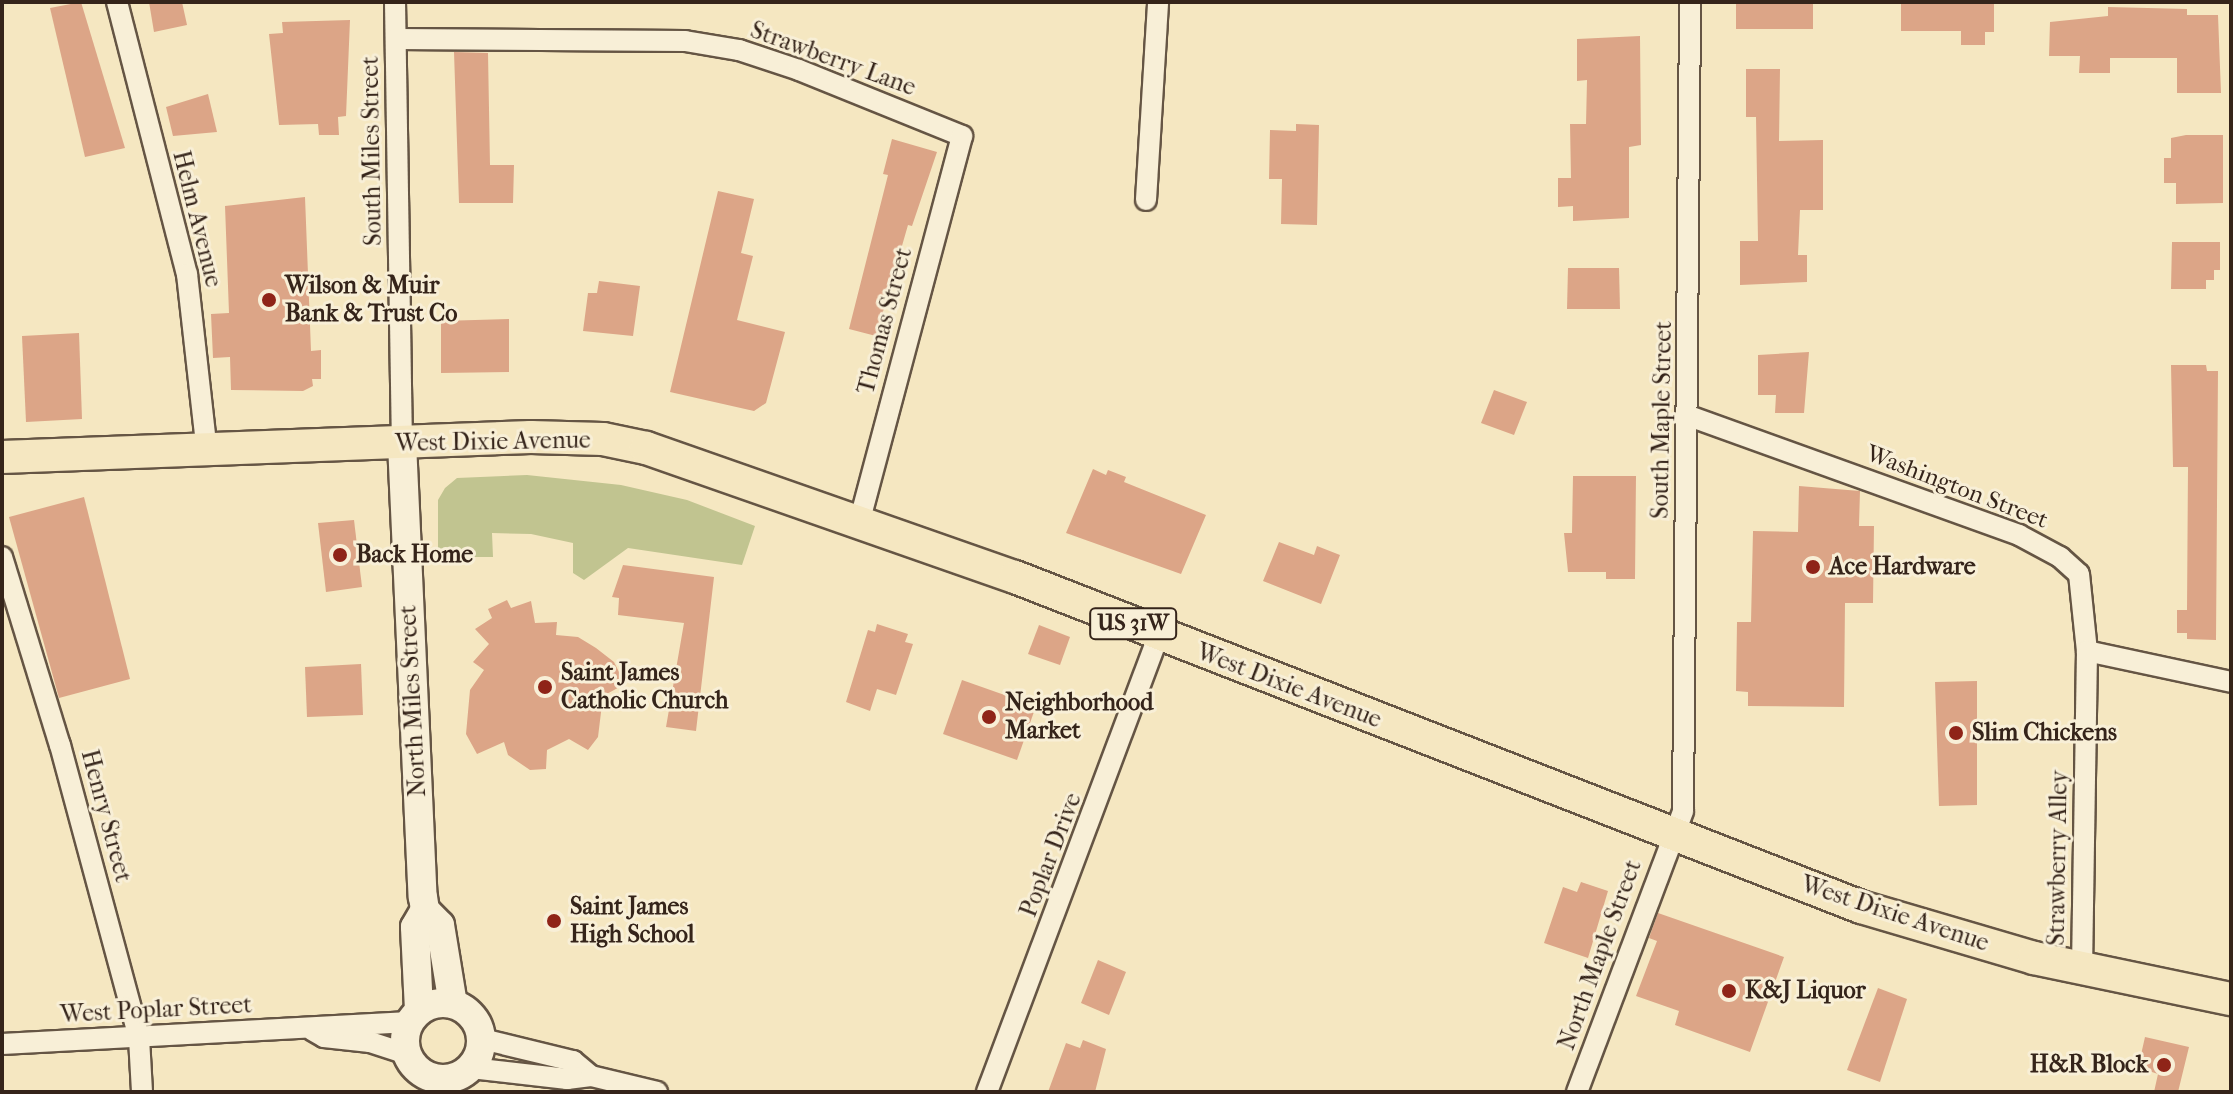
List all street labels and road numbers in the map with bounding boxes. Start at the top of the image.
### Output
street label: Strawberry Lane [746,16,920,102]
street label: South Miles Street [356,56,388,246]
street label: Helm Avenue [166,148,228,290]
street label: Thomas Street [852,245,918,397]
street label: South Maple Street [1646,321,1678,519]
street label: West Dixie Avenue [395,426,591,458]
street label: Washington Street [1862,439,2052,535]
street label: North Miles Street [394,604,432,798]
road number: US 31W [1089,606,1177,642]
street label: West Dixie Avenue [1192,637,1386,735]
street label: Henry Street [74,747,138,885]
street label: Strawberry Alley [2042,770,2074,946]
street label: Poplar Drive [1014,789,1088,921]
street label: North Maple Street [1552,856,1648,1054]
street label: West Dixie Avenue [1797,870,1993,958]
street label: West Poplar Street [60,991,252,1029]

